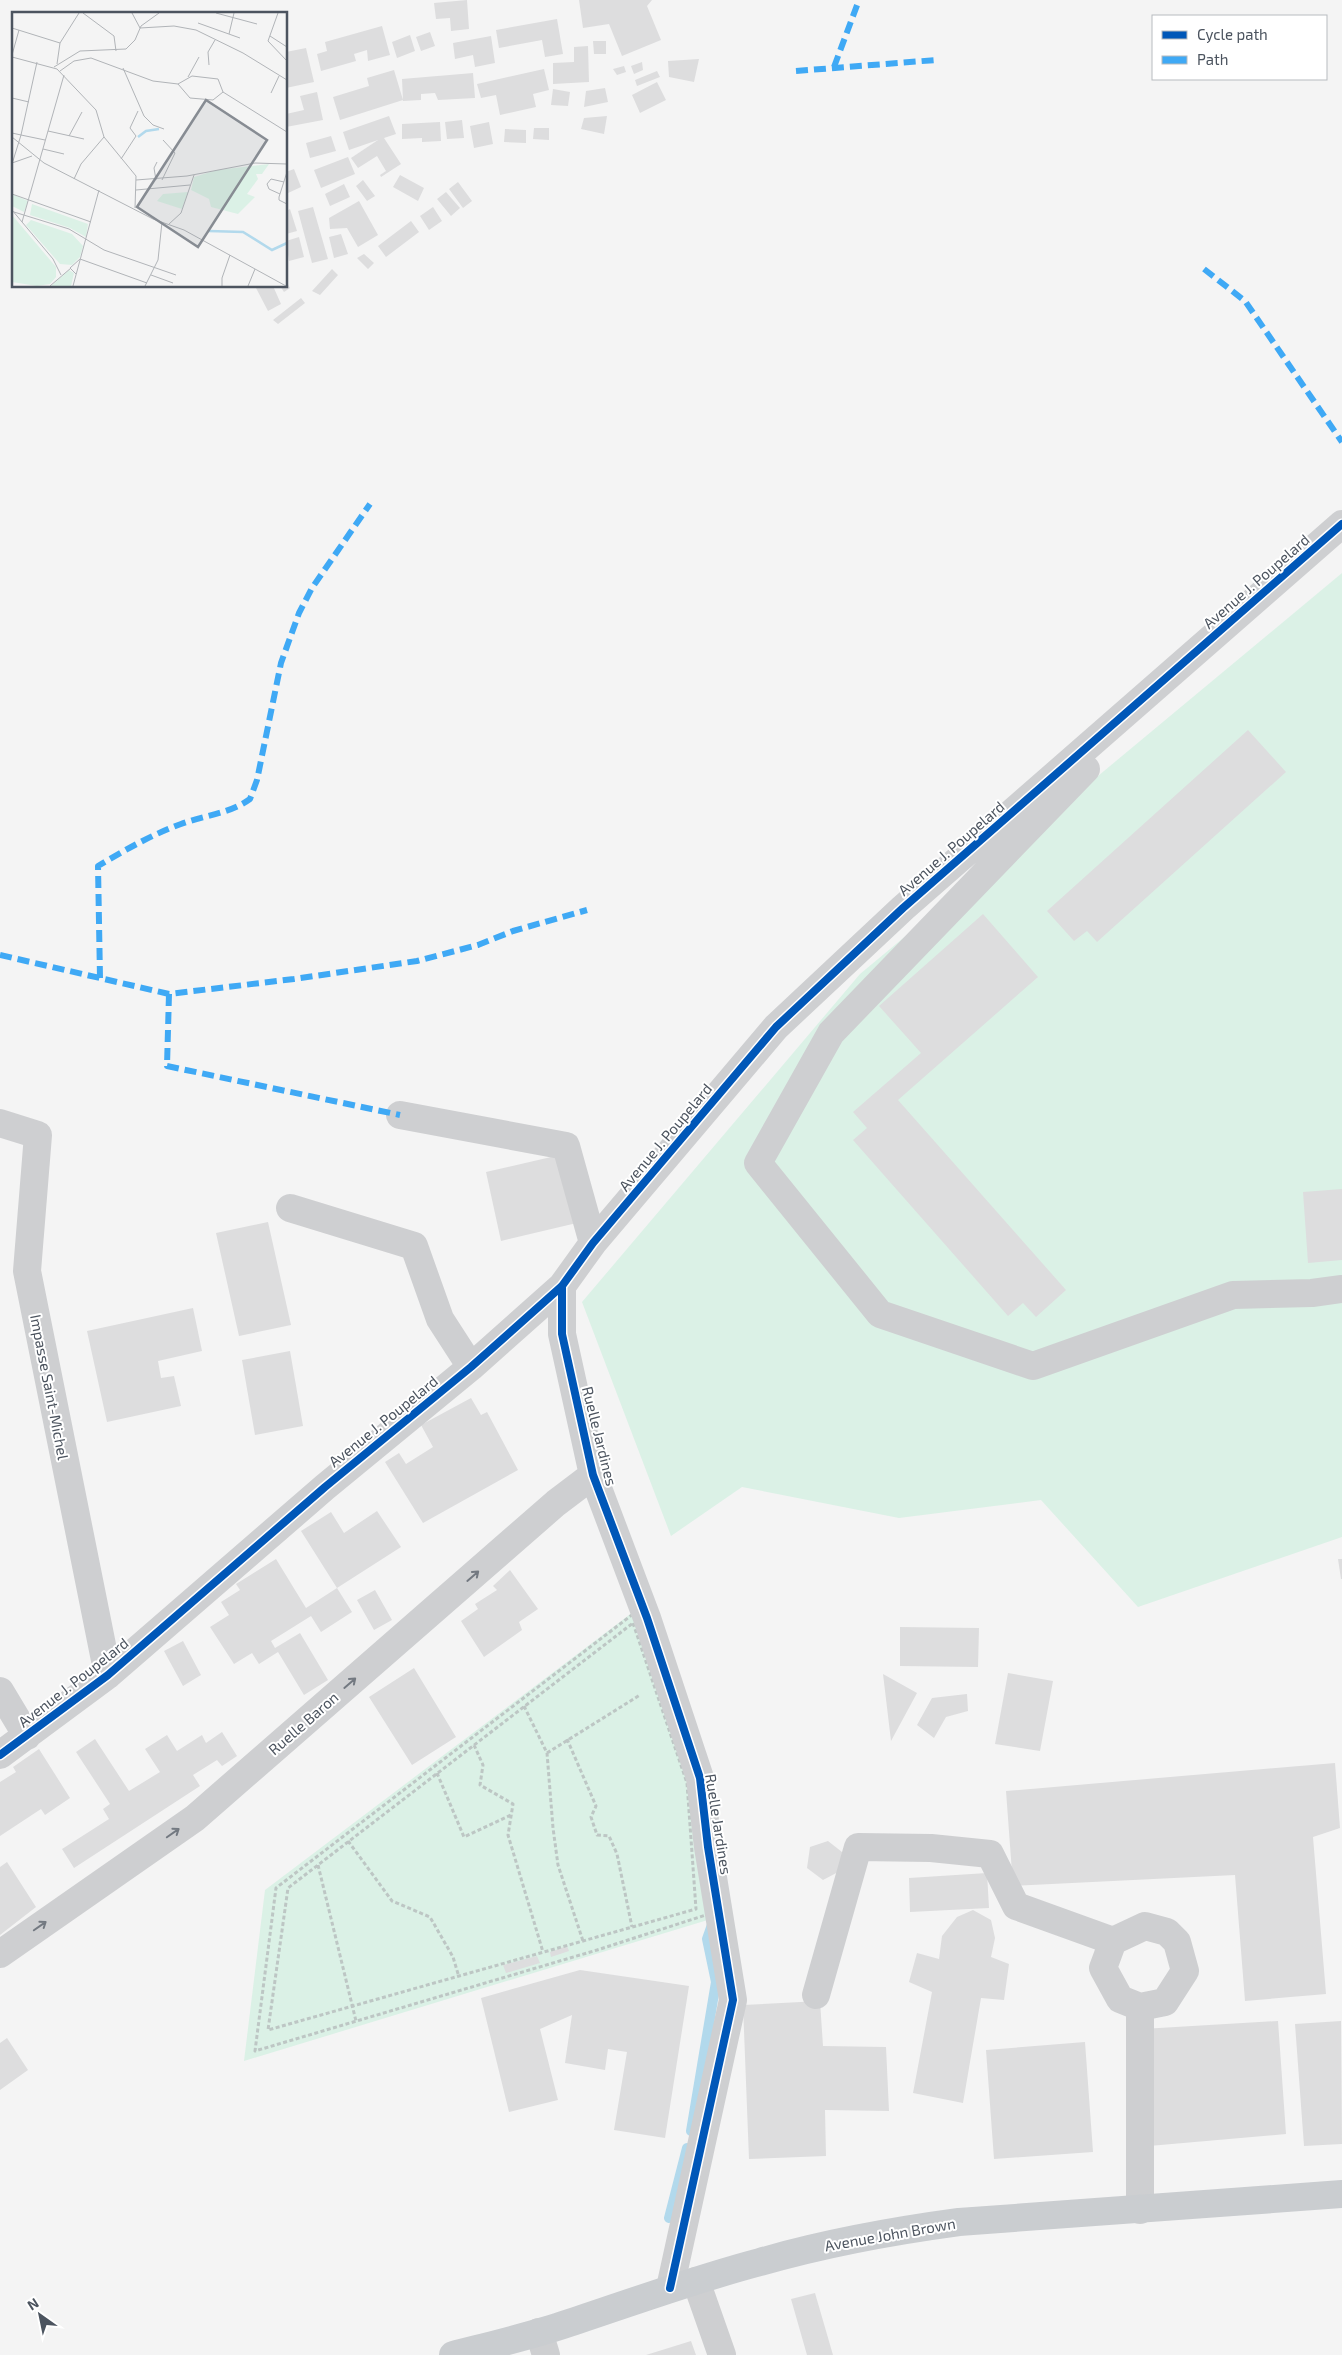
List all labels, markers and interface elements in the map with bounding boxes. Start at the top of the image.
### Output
inset map [12,12,288,288]
legend [1152,15,1327,80]
text: Cycle path [1197,25,1268,43]
text: Path [1197,50,1228,68]
street label: Avenue J. Poupelard [1199,530,1313,632]
street label: Avenue J. Poupelard [894,797,1008,899]
street label: Avenue J. Poupelard [615,1080,715,1194]
street label: Impasse Saint-Michel [27,1313,73,1462]
street label: Avenue J. Poupelard [325,1372,441,1470]
street label: Ruelle Jardines [579,1384,621,1488]
one-way arrow [466,1570,479,1582]
street label: Avenue J. Poupelard [14,1633,132,1731]
one-way arrow [343,1677,356,1688]
street label: Ruelle Baron [264,1688,342,1758]
street label: Ruelle Jardines [702,1772,736,1876]
one-way arrow [166,1828,180,1838]
one-way arrow [33,1921,47,1931]
street label: Avenue John Brown [823,2214,957,2254]
north arrow [15,2290,65,2340]
text: N [24,2294,42,2314]

